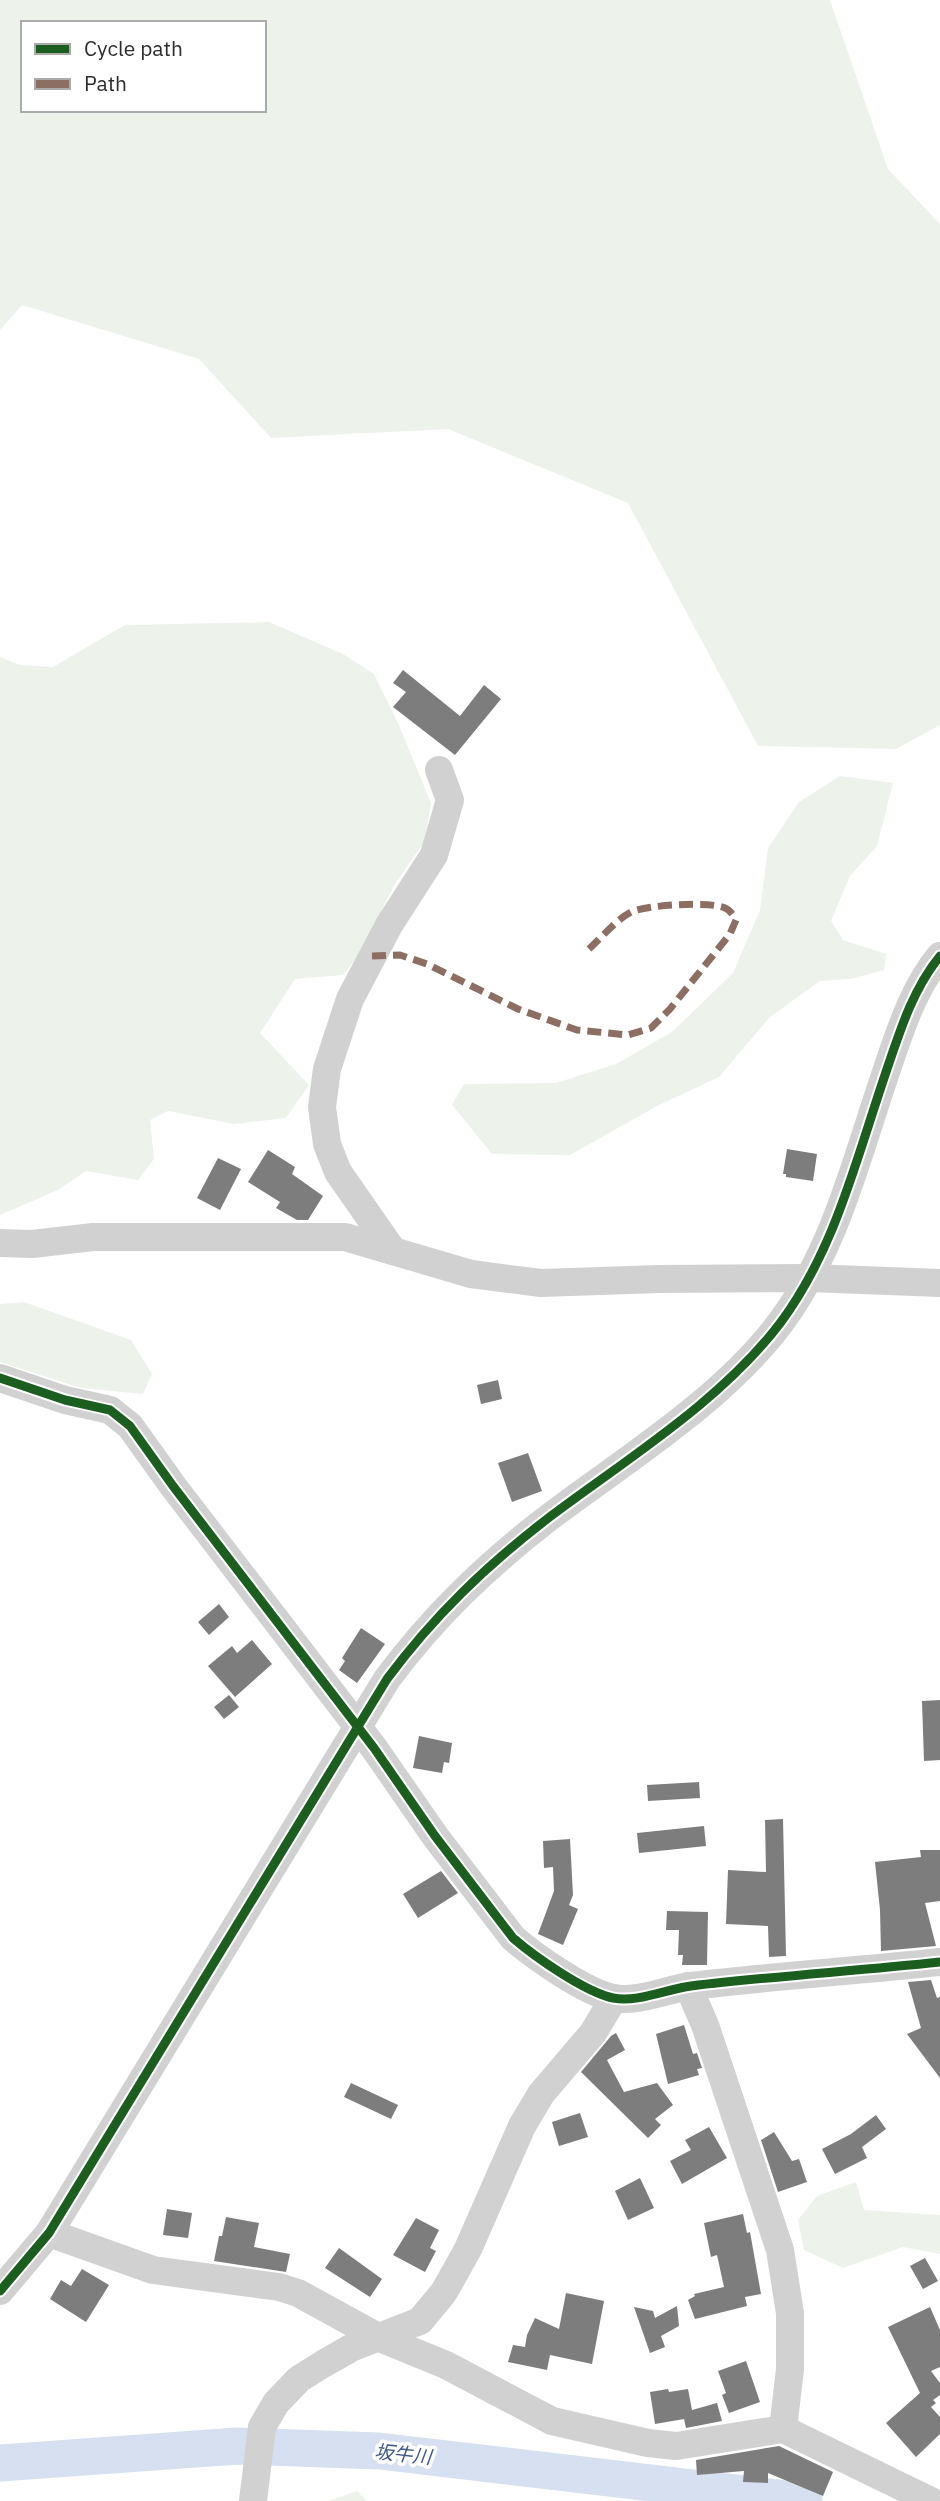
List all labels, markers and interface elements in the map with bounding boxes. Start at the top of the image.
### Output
legend [21,21,266,112]
text: Cycle path [84,34,183,62]
text: Path [84,69,127,97]
water label: 坂牛川 [373,2439,435,2469]

